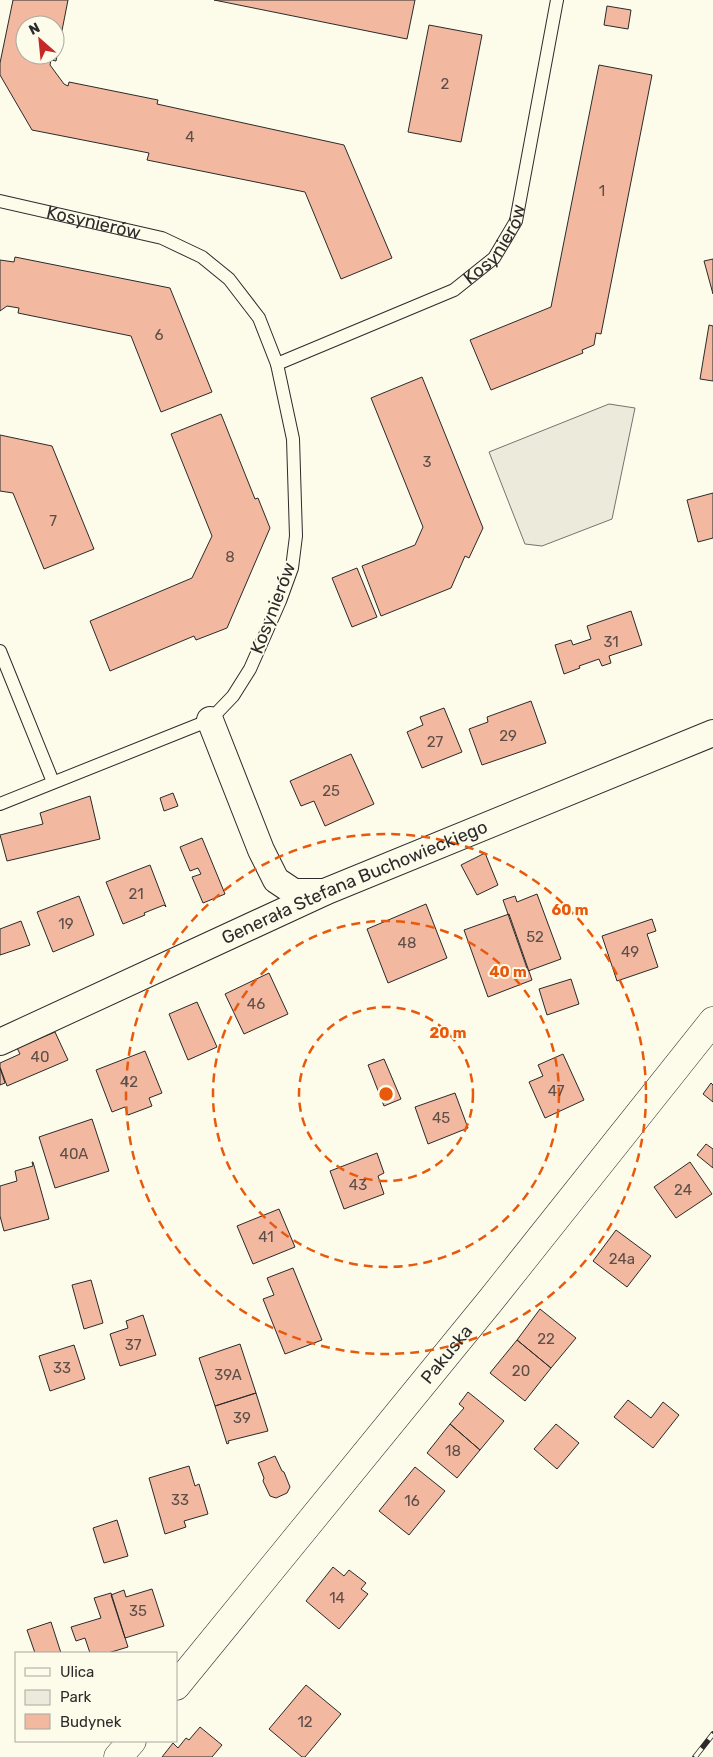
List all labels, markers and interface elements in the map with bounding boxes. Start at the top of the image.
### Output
north arrow [15,15,65,65]
text: N [26,19,43,39]
house number: 2 [441,75,450,93]
house number: 4 [185,128,195,146]
house number: 1 [599,182,605,200]
street label: Kosynierów [44,201,143,244]
street label: Kosynierów [459,202,530,289]
house number: 6 [154,326,164,344]
house number: 3 [422,453,432,471]
house number: 7 [49,512,57,530]
house number: 8 [225,548,235,566]
street label: Kosynierów [246,559,300,657]
house number: 31 [603,633,619,651]
house number: 29 [499,727,517,745]
house number: 27 [427,733,444,751]
house number: 25 [322,782,340,800]
street label: Generała Stefana Buchowieckiego [218,816,491,949]
house number: 21 [128,885,144,903]
text: 60 m [552,901,588,919]
house number: 19 [58,915,74,933]
house number: 52 [526,928,544,946]
house number: 48 [398,934,416,952]
house number: 49 [621,943,639,961]
text: 40 m [489,963,527,981]
house number: 46 [247,995,265,1013]
text: 20 m [430,1024,466,1042]
house number: 40 [31,1048,49,1066]
house number: 42 [120,1073,138,1091]
house number: 47 [548,1082,565,1100]
centre of rings [377,1085,395,1103]
house number: 45 [432,1109,450,1127]
house number: 40A [60,1145,88,1163]
house number: 43 [349,1176,367,1194]
house number: 24 [674,1181,692,1199]
house number: 41 [258,1228,274,1246]
house number: 24a [609,1250,635,1268]
street label: Pakuska [416,1320,477,1388]
house number: 22 [537,1330,555,1348]
house number: 37 [125,1336,142,1354]
house number: 33 [53,1359,71,1377]
house number: 20 [512,1362,530,1380]
house number: 39A [214,1366,242,1384]
house number: 39 [233,1409,251,1427]
house number: 18 [445,1442,461,1460]
house number: 33 [171,1491,189,1509]
house number: 16 [404,1492,420,1510]
house number: 14 [329,1589,345,1607]
house number: 35 [129,1602,147,1620]
legend [15,1652,178,1742]
text: Ulica [60,1663,94,1681]
text: Park [60,1688,91,1706]
text: Budynek [60,1713,122,1731]
house number: 12 [297,1713,313,1731]

